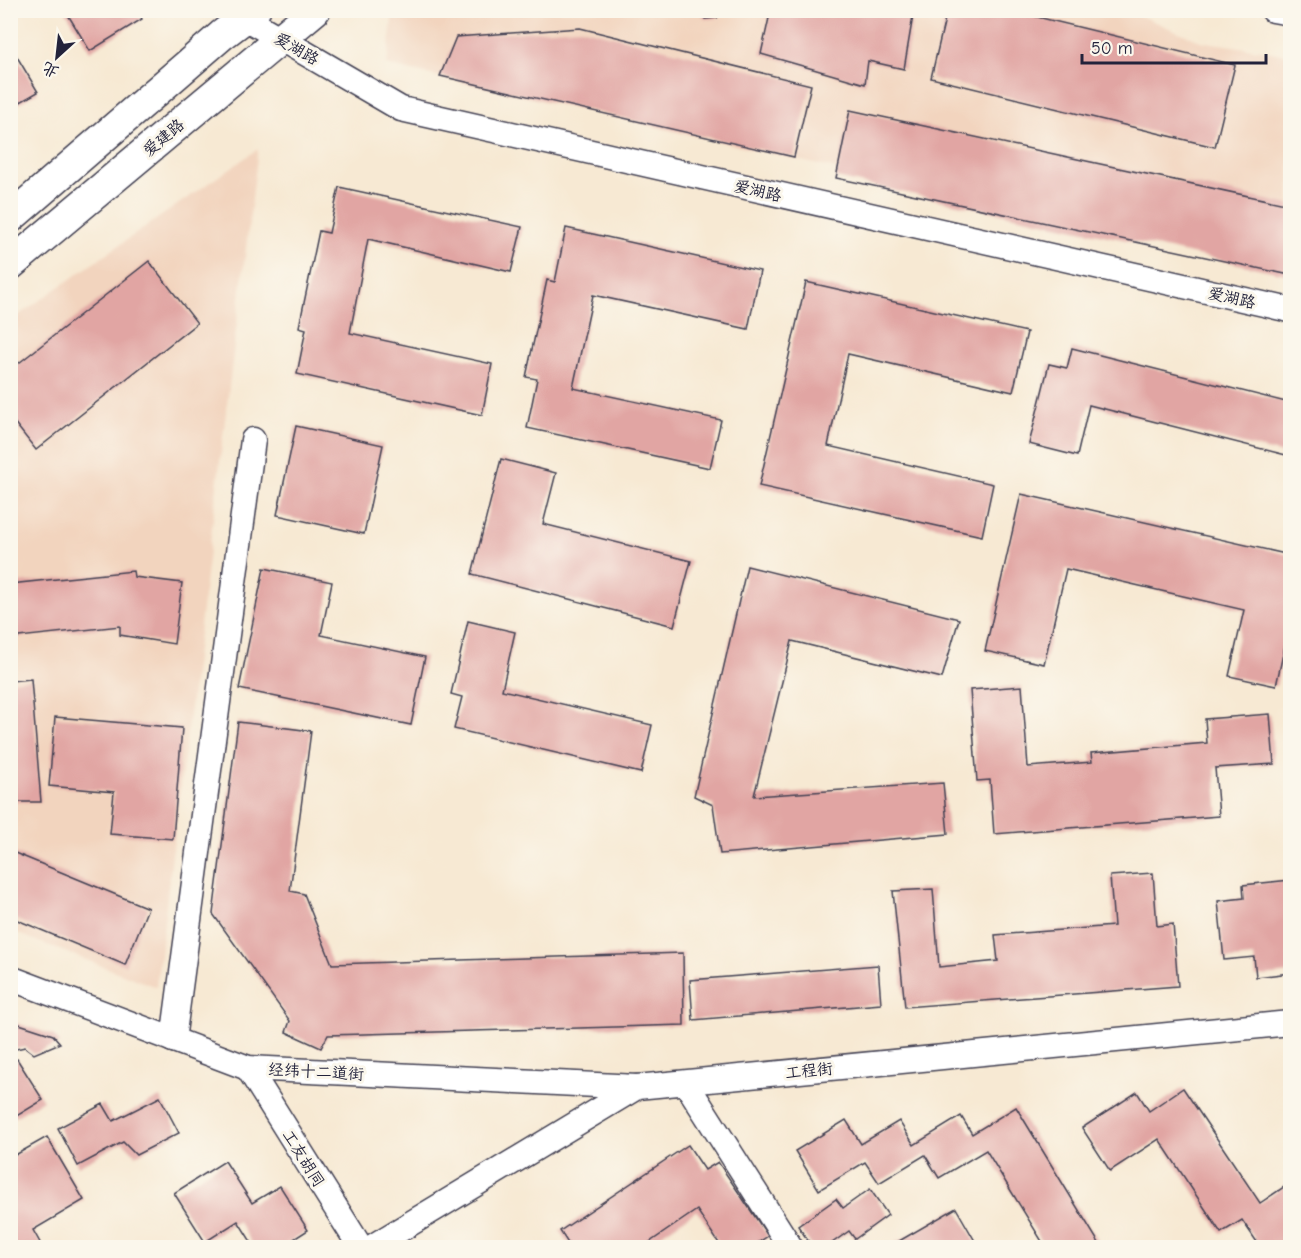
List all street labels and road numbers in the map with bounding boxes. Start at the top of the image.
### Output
street label: 爱湖路 [271,29,322,69]
street label: 爱建路 [139,115,188,160]
street label: 爱湖路 [732,177,783,205]
street label: 爱湖路 [1206,284,1257,312]
street label: 经纬十二道街 [268,1060,364,1083]
street label: 工程街 [784,1060,834,1082]
street label: 工友胡同 [279,1127,328,1190]

